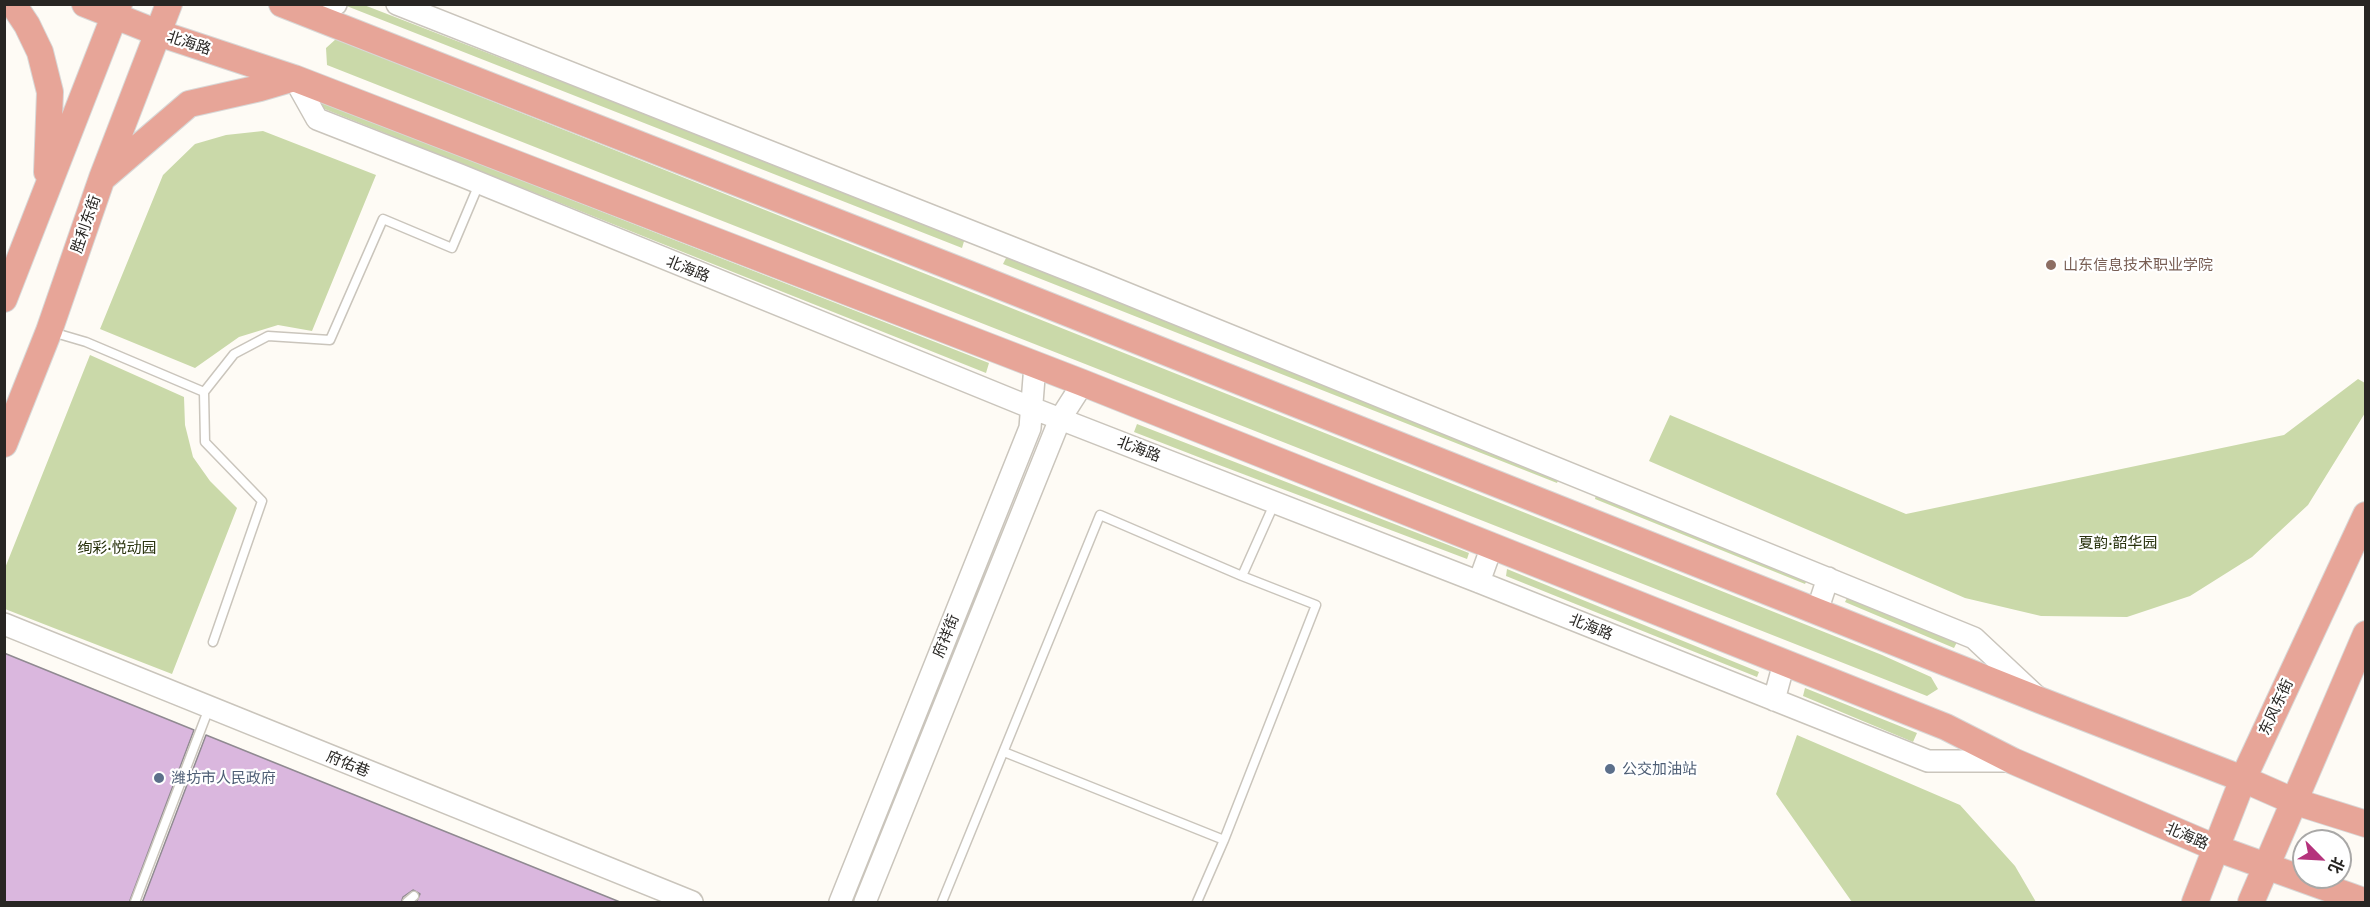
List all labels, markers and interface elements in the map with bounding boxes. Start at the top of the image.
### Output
street label: 北海路 [165,27,213,59]
street label: 胜利东街 [68,193,104,255]
street label: 北海路 [664,252,712,286]
place label: 山东信息技术职业学院 [2063,256,2213,274]
marker: 山东信息技术职业学院 [2044,258,2058,272]
street label: 北海路 [1115,433,1163,465]
park label: 夏韵·韶华园 [2079,534,2157,552]
park label: 绚彩·悦动园 [78,539,156,557]
street label: 北海路 [1567,610,1615,644]
street label: 府祥街 [929,612,963,660]
street label: 东风东街 [2255,676,2297,738]
street label: 府佑巷 [324,747,372,781]
place label: 公交加油站 [1622,760,1697,778]
marker: 公交加油站 [1603,762,1617,776]
place label: 潍坊市人民政府 [171,769,276,787]
marker: 潍坊市人民政府 [152,771,166,785]
street label: 北海路 [2163,819,2211,853]
north arrow [2292,829,2352,889]
text: 北 [2325,855,2349,877]

